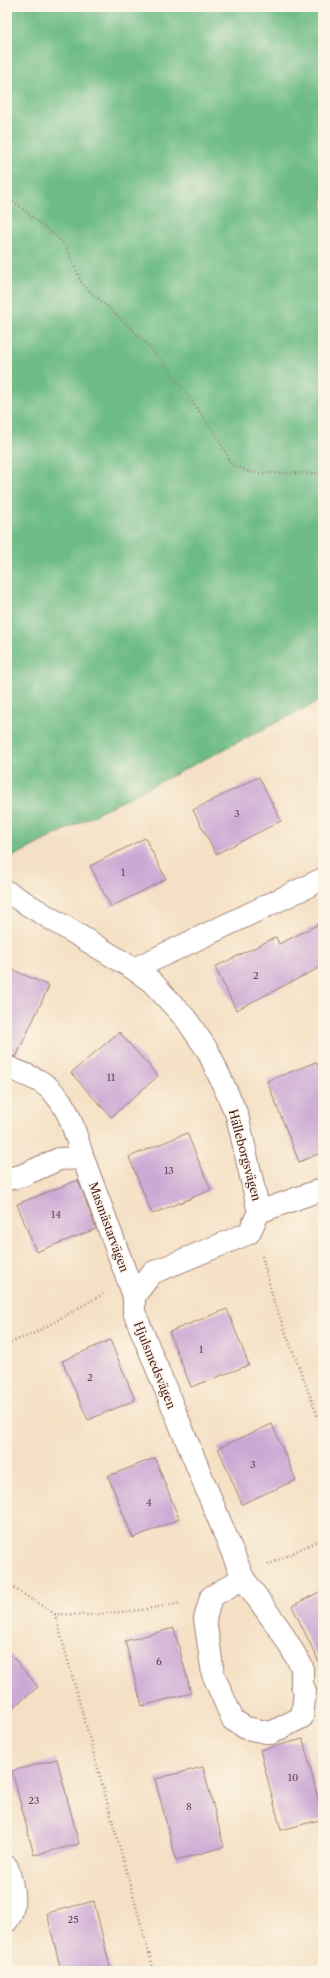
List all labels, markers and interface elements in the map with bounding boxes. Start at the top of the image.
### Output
house number: 3 [234,807,240,820]
house number: 1 [121,866,126,879]
house number: 2 [253,969,259,982]
house number: 11 [107,1071,116,1084]
street label: Hälleborgsvägen [226,1107,265,1203]
house number: 13 [164,1164,174,1177]
street label: Masmästarvägen [86,1180,132,1275]
house number: 14 [51,1208,61,1221]
street label: Hjulsmedsvägen [131,1319,180,1411]
house number: 1 [199,1343,204,1356]
house number: 2 [87,1371,93,1384]
house number: 3 [250,1458,256,1471]
house number: 4 [146,1496,152,1509]
house number: 6 [156,1655,162,1668]
house number: 10 [288,1771,298,1784]
house number: 23 [28,1794,40,1807]
house number: 8 [186,1800,192,1813]
house number: 25 [67,1913,79,1926]

